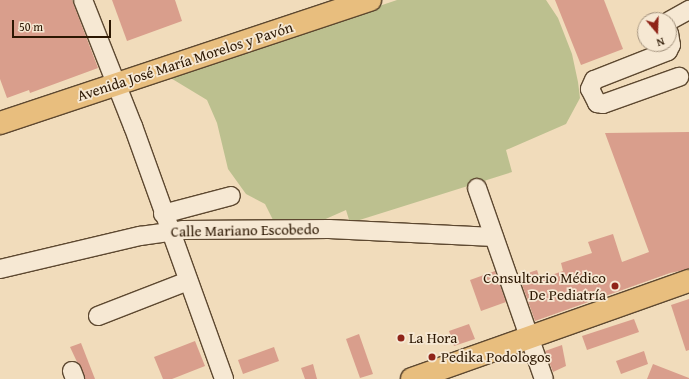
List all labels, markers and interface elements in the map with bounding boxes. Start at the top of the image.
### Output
scale bar [14,12,113,38]
north arrow [637,12,677,52]
text: 50 m [19,18,43,35]
street label: Avenida José María Morelos y Pavón [75,18,295,104]
text: N [655,34,667,51]
street label: Calle Mariano Escobedo [171,220,319,240]
place label: Consultorio Médico De Pediatría [483,268,606,303]
marker: Consultorio Médico De Pediatría [609,280,621,292]
place label: La Hora [409,329,457,347]
marker: La Hora [396,333,406,343]
place label: Pedika Podologos [441,348,551,366]
marker: Pedika Podologos [426,351,438,363]

